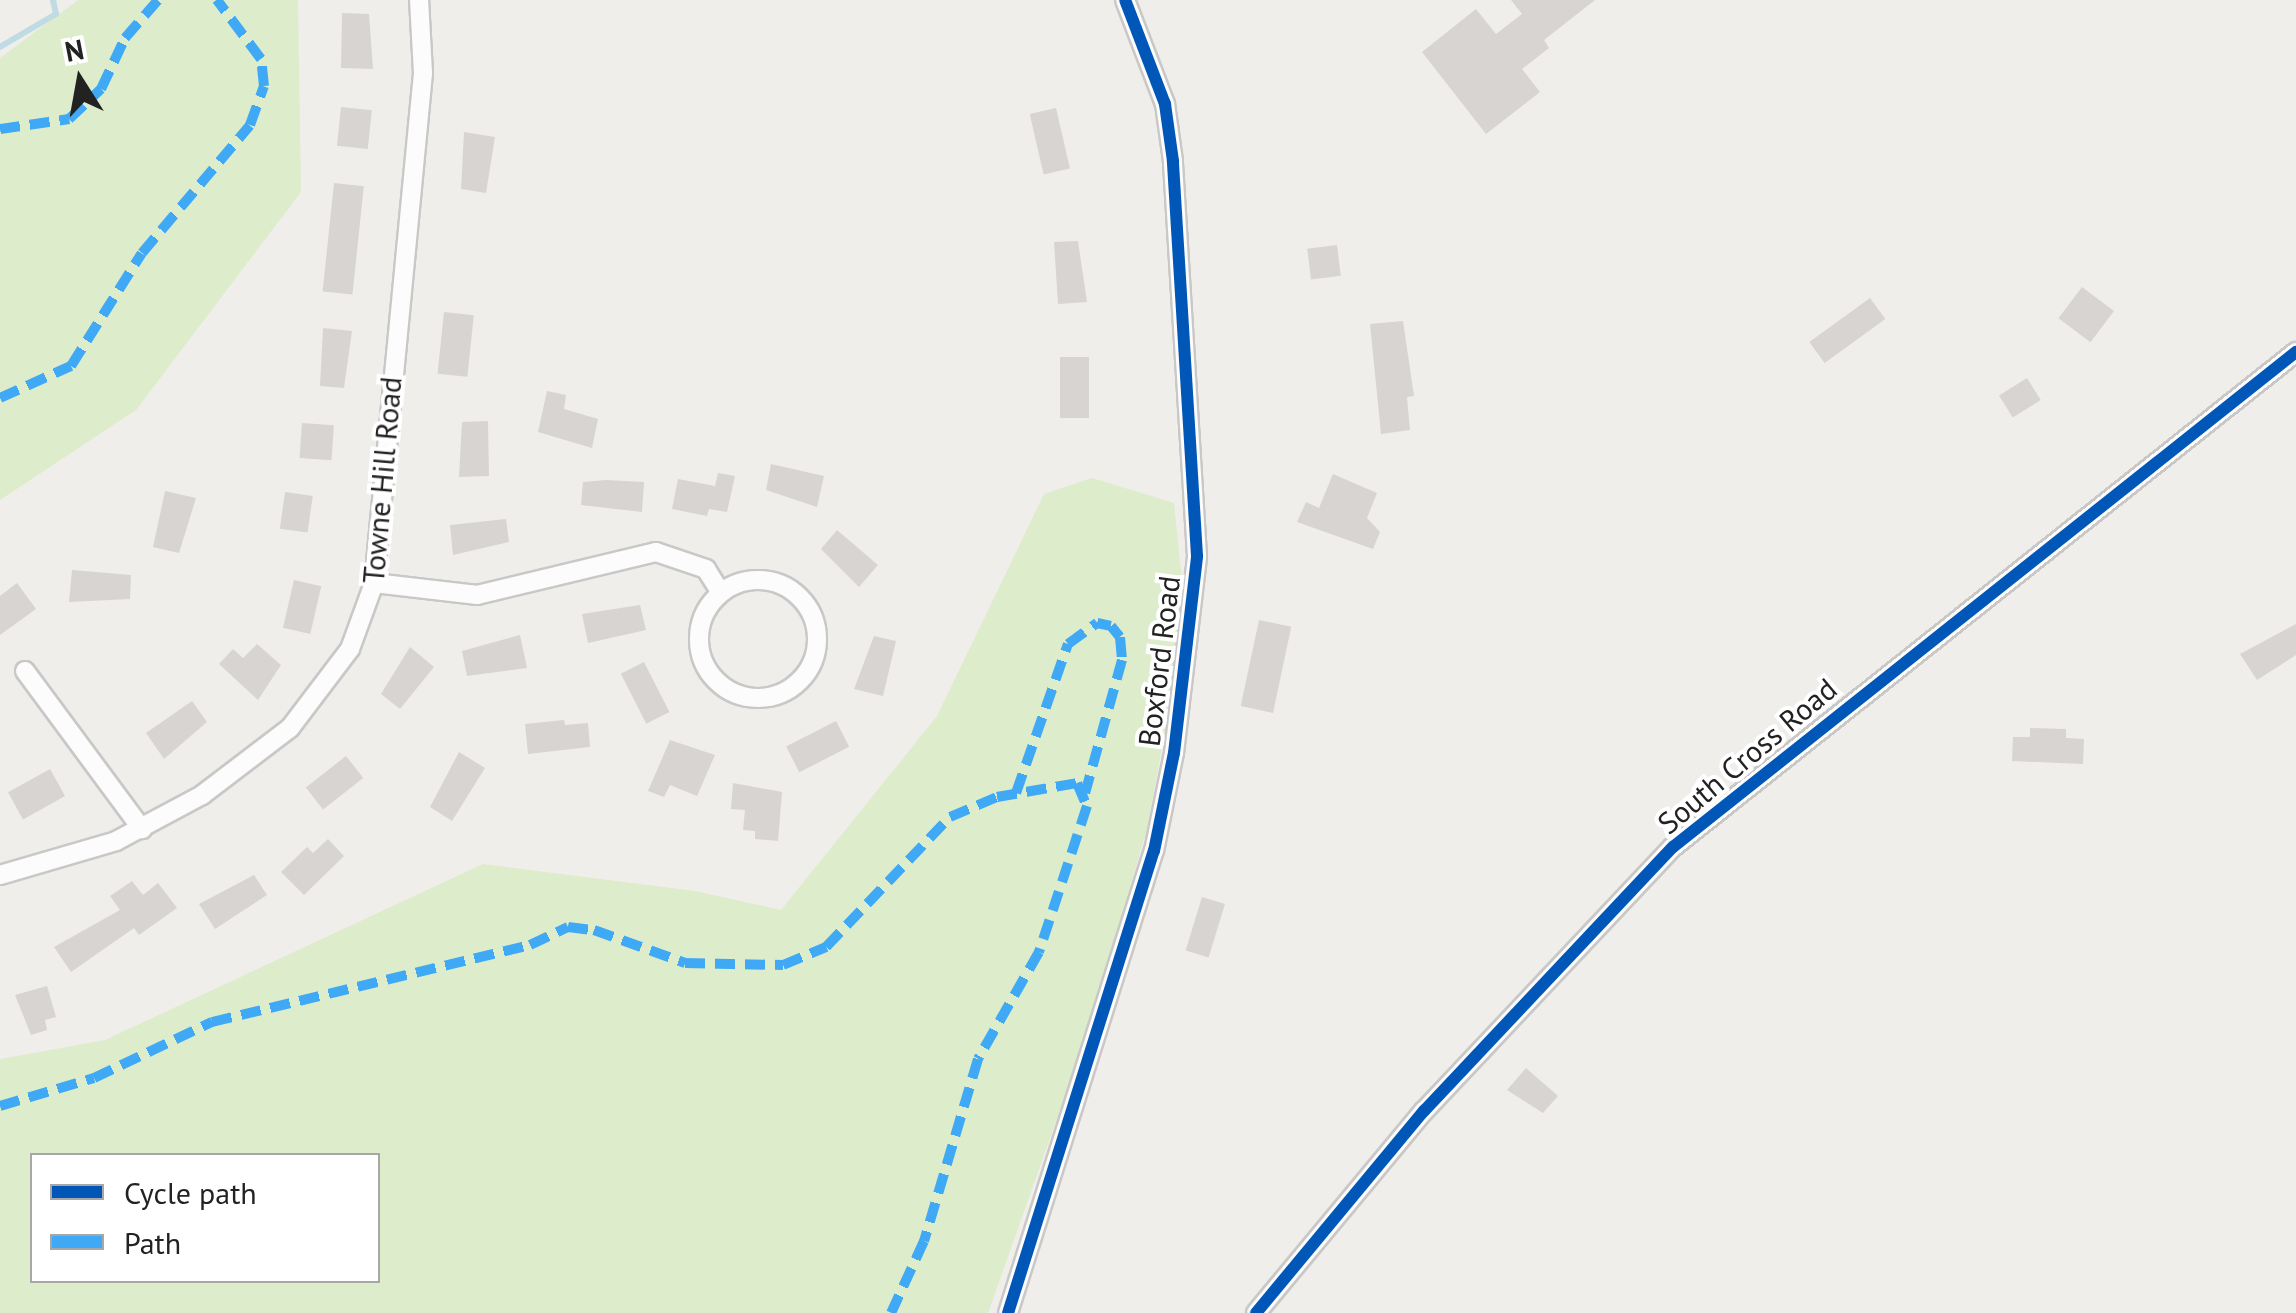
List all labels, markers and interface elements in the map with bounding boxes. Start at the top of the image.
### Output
north arrow [30,30,130,130]
text: N [62,30,87,70]
street label: Towne Hill Road [355,375,409,585]
street label: Boxford Road [1131,574,1187,748]
street label: South Cross Road [1650,671,1844,841]
legend [30,1153,380,1283]
text: Cycle path [124,1173,257,1212]
text: Path [124,1223,181,1262]

